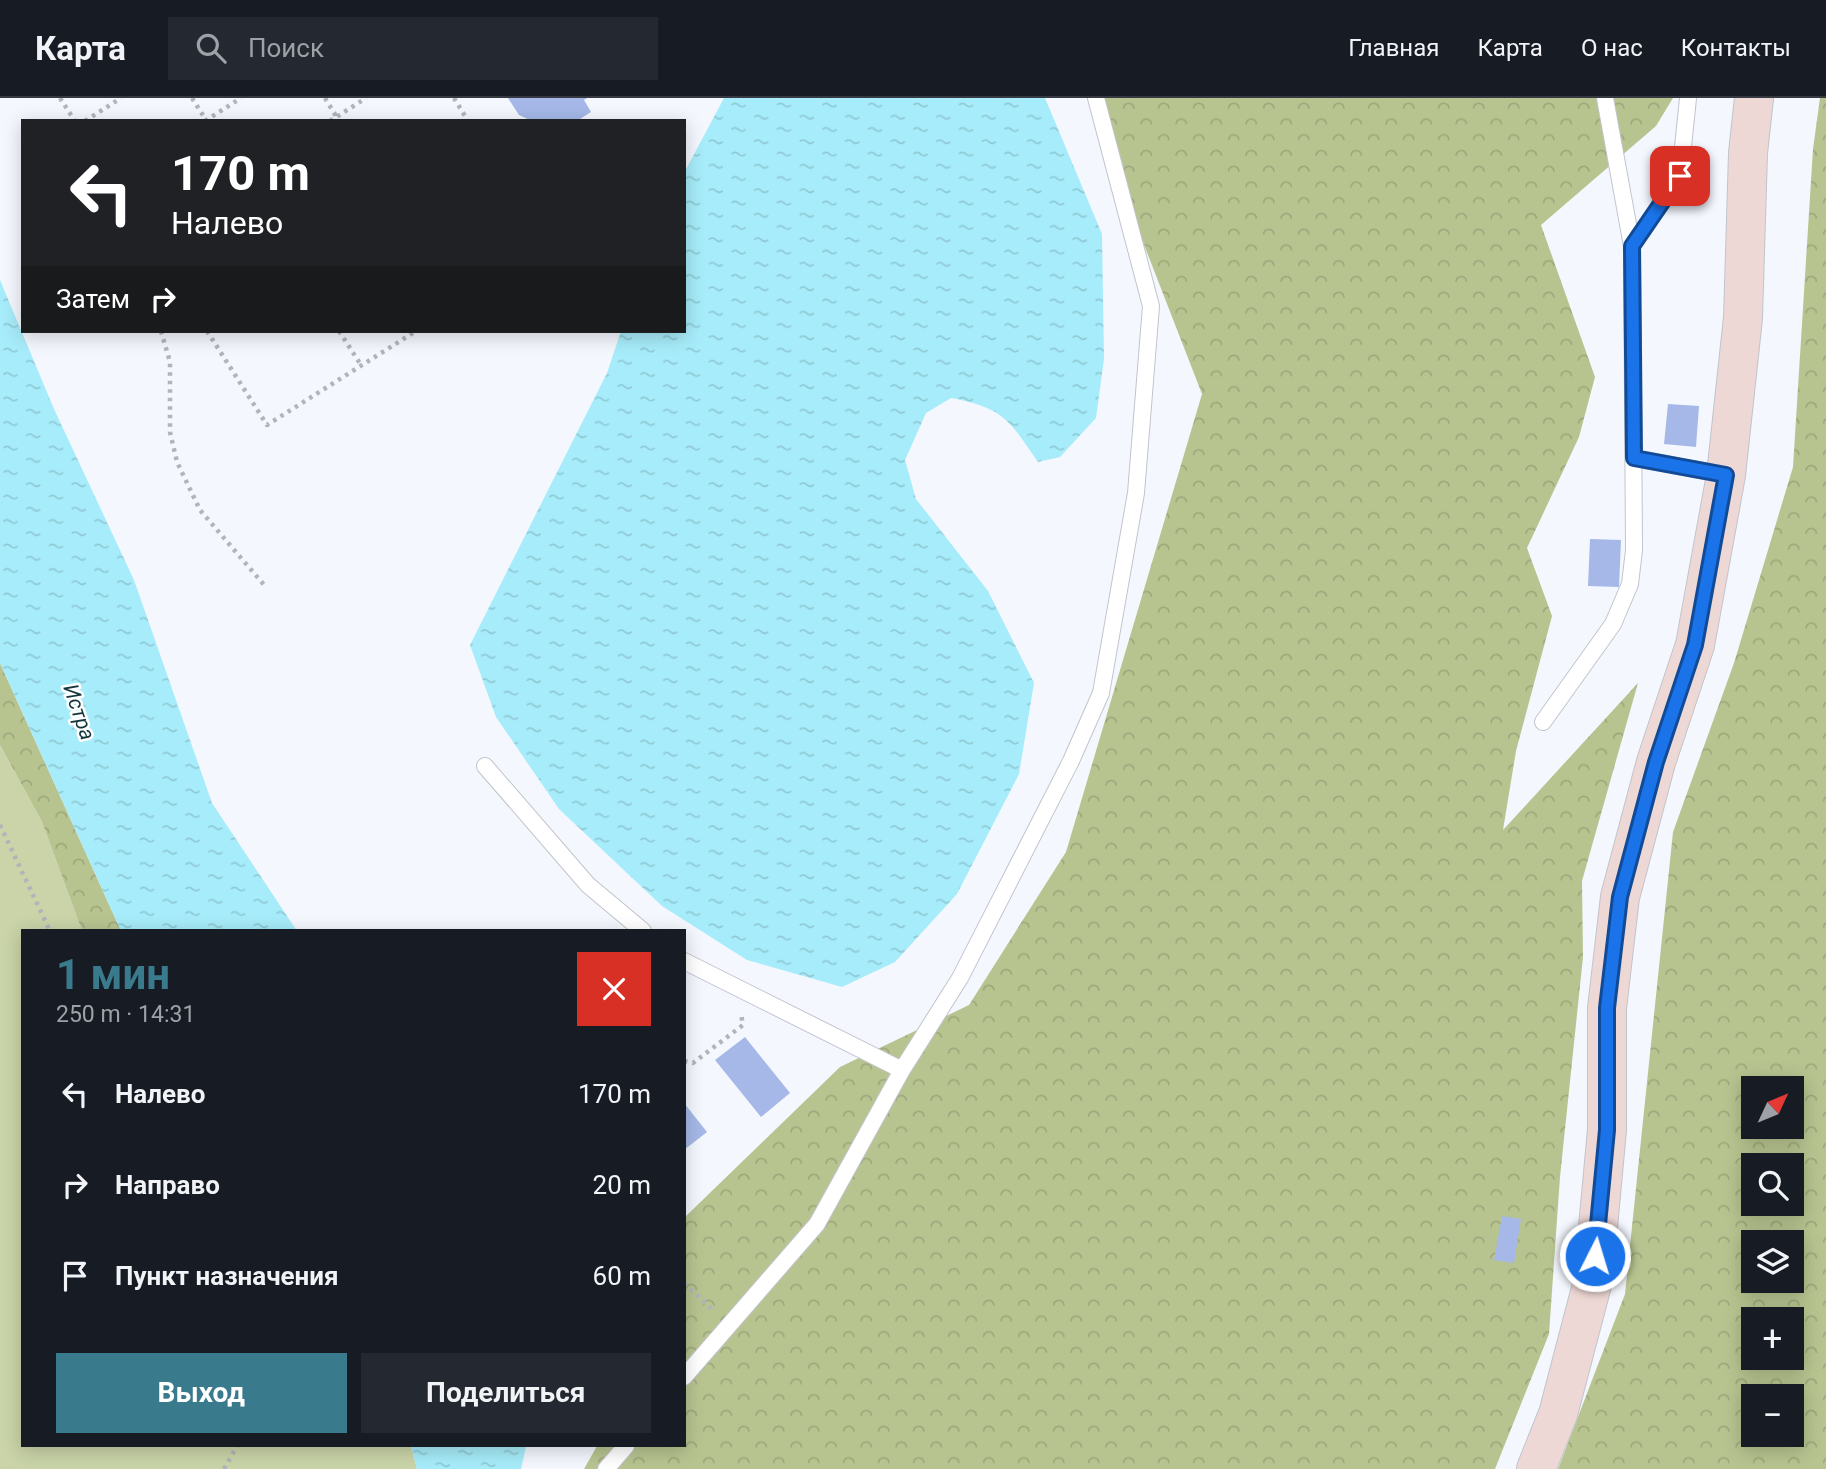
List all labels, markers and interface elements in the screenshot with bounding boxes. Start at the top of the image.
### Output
search box [168,17,658,80]
text: Карта [35,29,126,68]
icon: search [192,29,230,67]
text: Поиск [248,33,324,63]
text: Главная [1348,34,1439,62]
text: Карта [1477,34,1543,62]
text: О нас [1581,34,1643,62]
text: Контакты [1681,34,1791,62]
text: 170 m [171,145,310,202]
pin [1650,146,1710,206]
icon: left [56,147,147,238]
icon: arrive [1661,157,1699,195]
text: Налево [171,204,283,242]
icon: right [144,280,182,318]
text: Затем [56,284,130,314]
water label: Истра [58,681,100,743]
text: 1 мин [56,950,170,999]
button: close [577,952,651,1026]
text: 250 m · 14:31 [56,1001,195,1028]
icon: left [56,1075,94,1113]
north arrow [1741,1076,1804,1139]
map controls [1741,1076,1804,1447]
text: Налево [115,1079,205,1109]
text: 170 m [578,1079,651,1109]
button: search [1741,1153,1804,1216]
icon: right [56,1166,94,1204]
text: Направо [115,1170,220,1200]
text: 20 m [593,1170,651,1200]
position arrow [1558,1219,1632,1293]
button: layers [1741,1230,1804,1293]
icon: arrive [56,1257,94,1295]
text: Пункт назначения [115,1261,339,1291]
text: 60 m [593,1261,651,1291]
button: + [1741,1307,1804,1370]
button: Выход [56,1353,347,1433]
button: Поделиться [361,1353,651,1433]
button: − [1741,1384,1804,1447]

